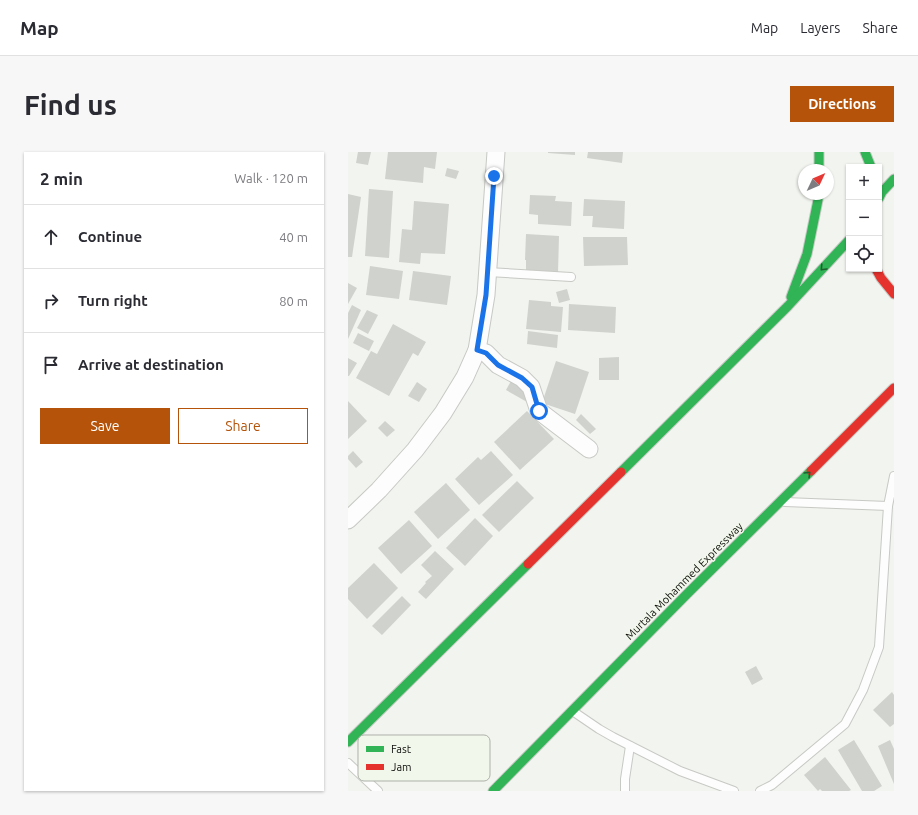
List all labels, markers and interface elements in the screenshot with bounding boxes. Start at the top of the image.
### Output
text: Map [20,17,59,39]
text: Map [751,20,778,36]
text: Layers [800,20,840,36]
text: Share [862,20,898,36]
button: Directions [790,86,894,122]
text: Find us [24,89,117,120]
north arrow [798,164,834,200]
map controls [846,164,882,272]
button: + [846,164,882,200]
route end [485,167,503,185]
text: 2 min [40,169,83,188]
text: Walk · 120 m [234,171,308,185]
button: − [846,200,882,236]
icon: ahead [40,226,62,248]
text: Continue [78,228,142,245]
text: 40 m [279,230,308,244]
button: locate [846,236,882,272]
one-way arrow [820,264,827,271]
icon: right [40,290,62,312]
text: Turn right [78,292,148,309]
text: 80 m [279,294,308,308]
icon: arrive [40,354,62,376]
text: Arrive at destination [78,356,224,373]
route start [530,402,548,420]
button: Save [40,408,170,444]
button: Share [178,408,308,444]
one-way arrow [803,471,811,479]
street label: Murtala Mohammed Expressway [623,520,745,642]
legend [358,735,490,781]
text: Fast [391,743,412,755]
text: Jam [391,761,412,773]

